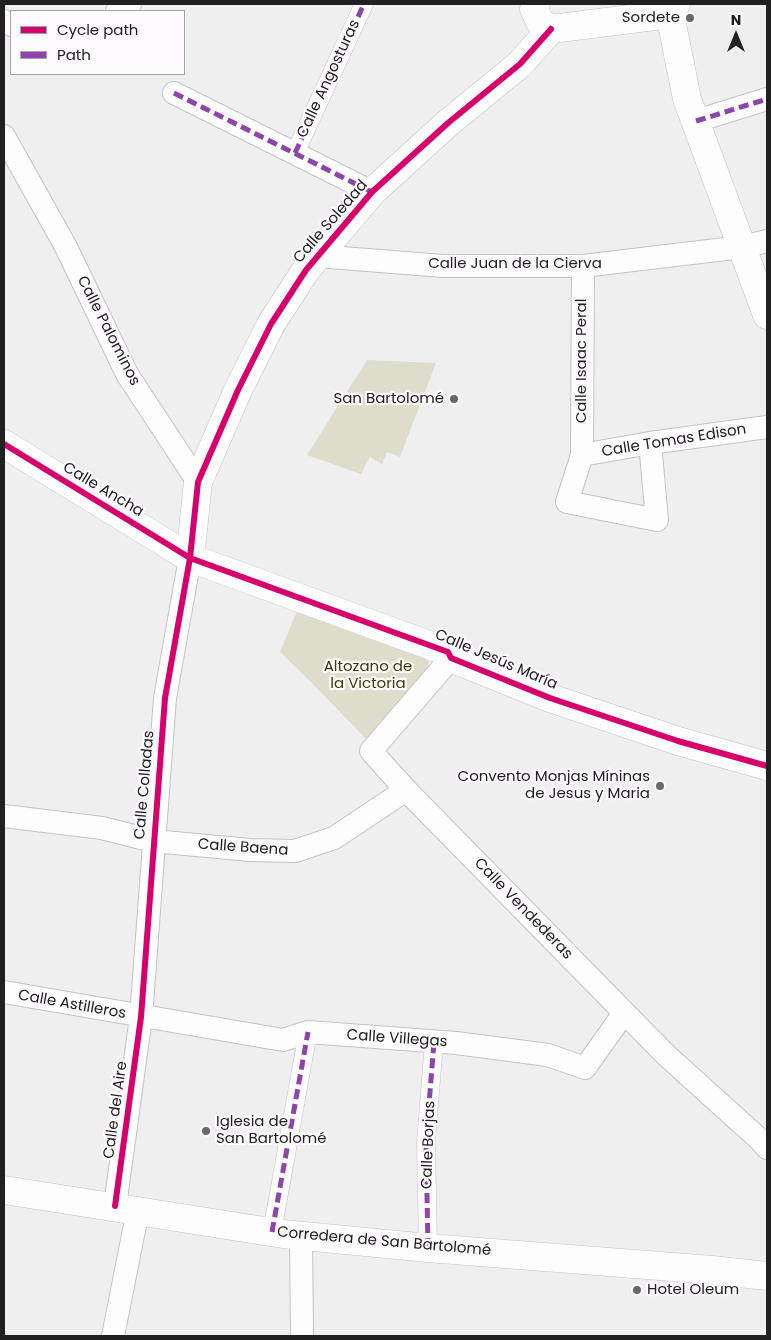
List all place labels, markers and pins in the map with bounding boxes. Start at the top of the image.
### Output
place label: Sordete [622,9,680,27]
marker: Sordete [684,12,696,24]
place label: San Bartolomé [333,390,444,408]
marker: San Bartolomé [448,393,460,405]
place label: Convento Monjas Míninas de Jesus y Maria [458,768,650,803]
marker: Convento Monjas Míninas de Jesus y Maria [654,780,666,792]
place label: Iglesia de San Bartolomé [216,1113,327,1148]
marker: Iglesia de San Bartolomé [200,1125,212,1137]
place label: Hotel Oleum [647,1281,739,1299]
marker: Hotel Oleum [631,1284,643,1296]

